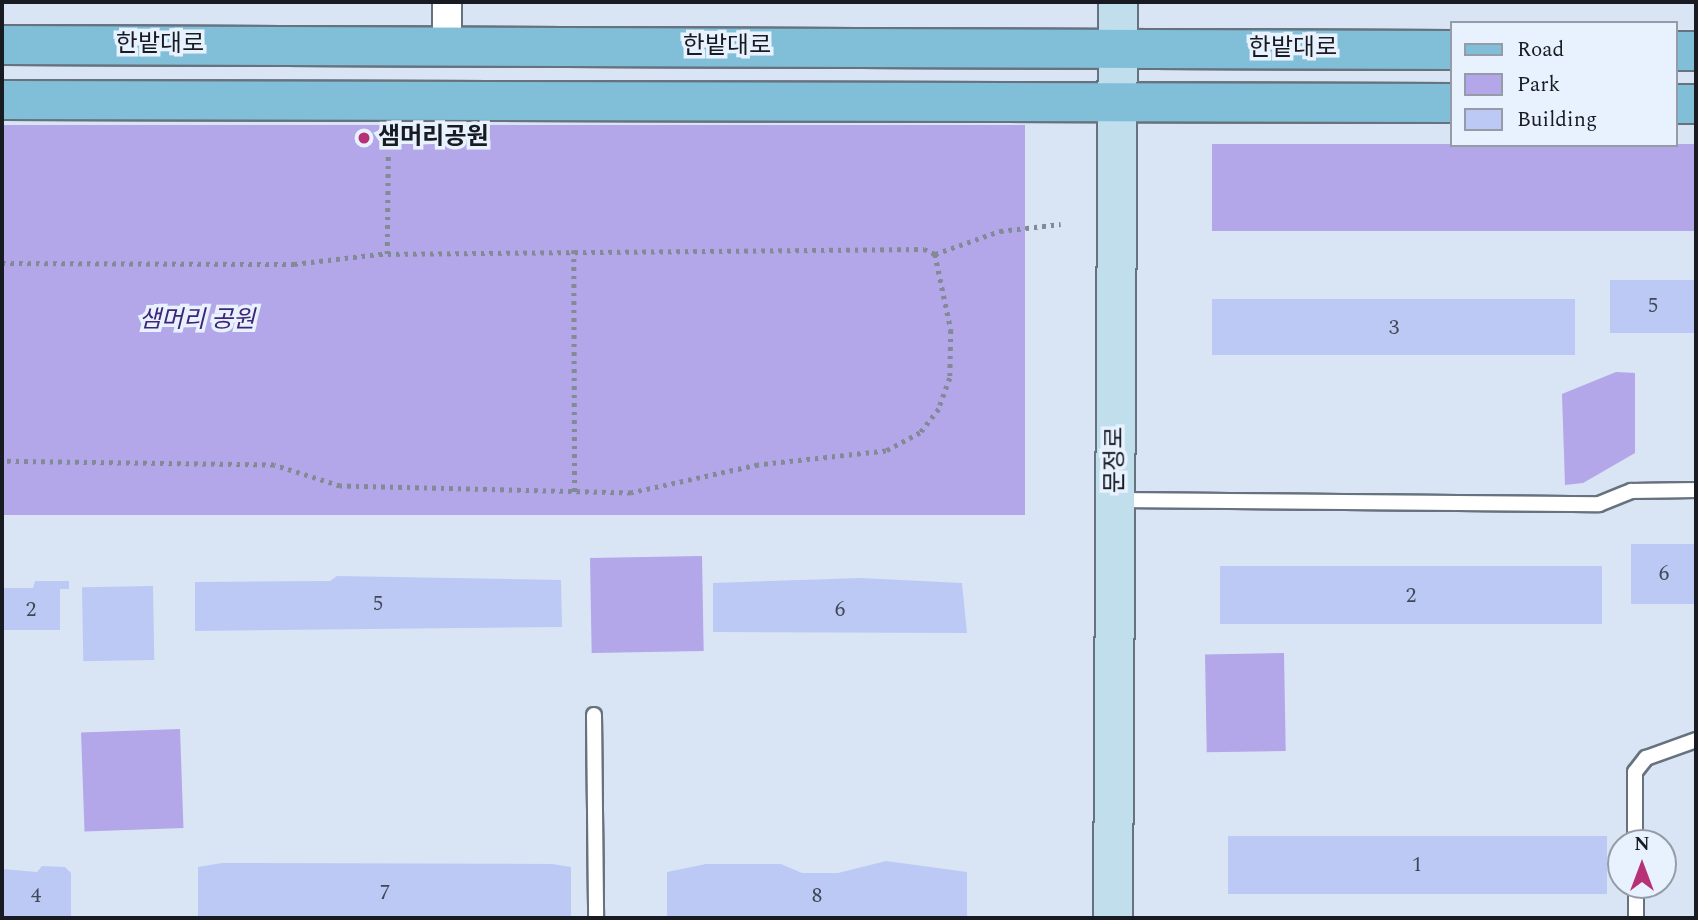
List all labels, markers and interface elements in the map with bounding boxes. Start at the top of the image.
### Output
legend [1450,21,1677,147]
street label: 한밭대로 [116,31,204,59]
street label: 한밭대로 [683,33,771,61]
text: Road [1517,34,1564,66]
street label: 한밭대로 [1249,35,1337,63]
text: Park [1517,69,1560,101]
text: Building [1517,104,1597,136]
place label: 샘머리공원 [378,124,488,152]
marker: 샘머리공원 [356,130,372,146]
house number: 5 [1648,293,1658,319]
park label: 샘머리 공원 [139,307,255,335]
house number: 3 [1389,315,1399,341]
street label: 문정로 [1102,427,1130,493]
house number: 6 [1659,561,1669,587]
house number: 2 [1406,583,1416,609]
house number: 5 [373,591,383,617]
house number: 2 [26,597,36,623]
house number: 6 [835,597,845,623]
north arrow [1607,829,1677,899]
text: N [1634,830,1650,859]
house number: 1 [1412,852,1422,878]
house number: 7 [380,880,390,906]
house number: 4 [31,883,41,909]
house number: 8 [812,883,822,909]

